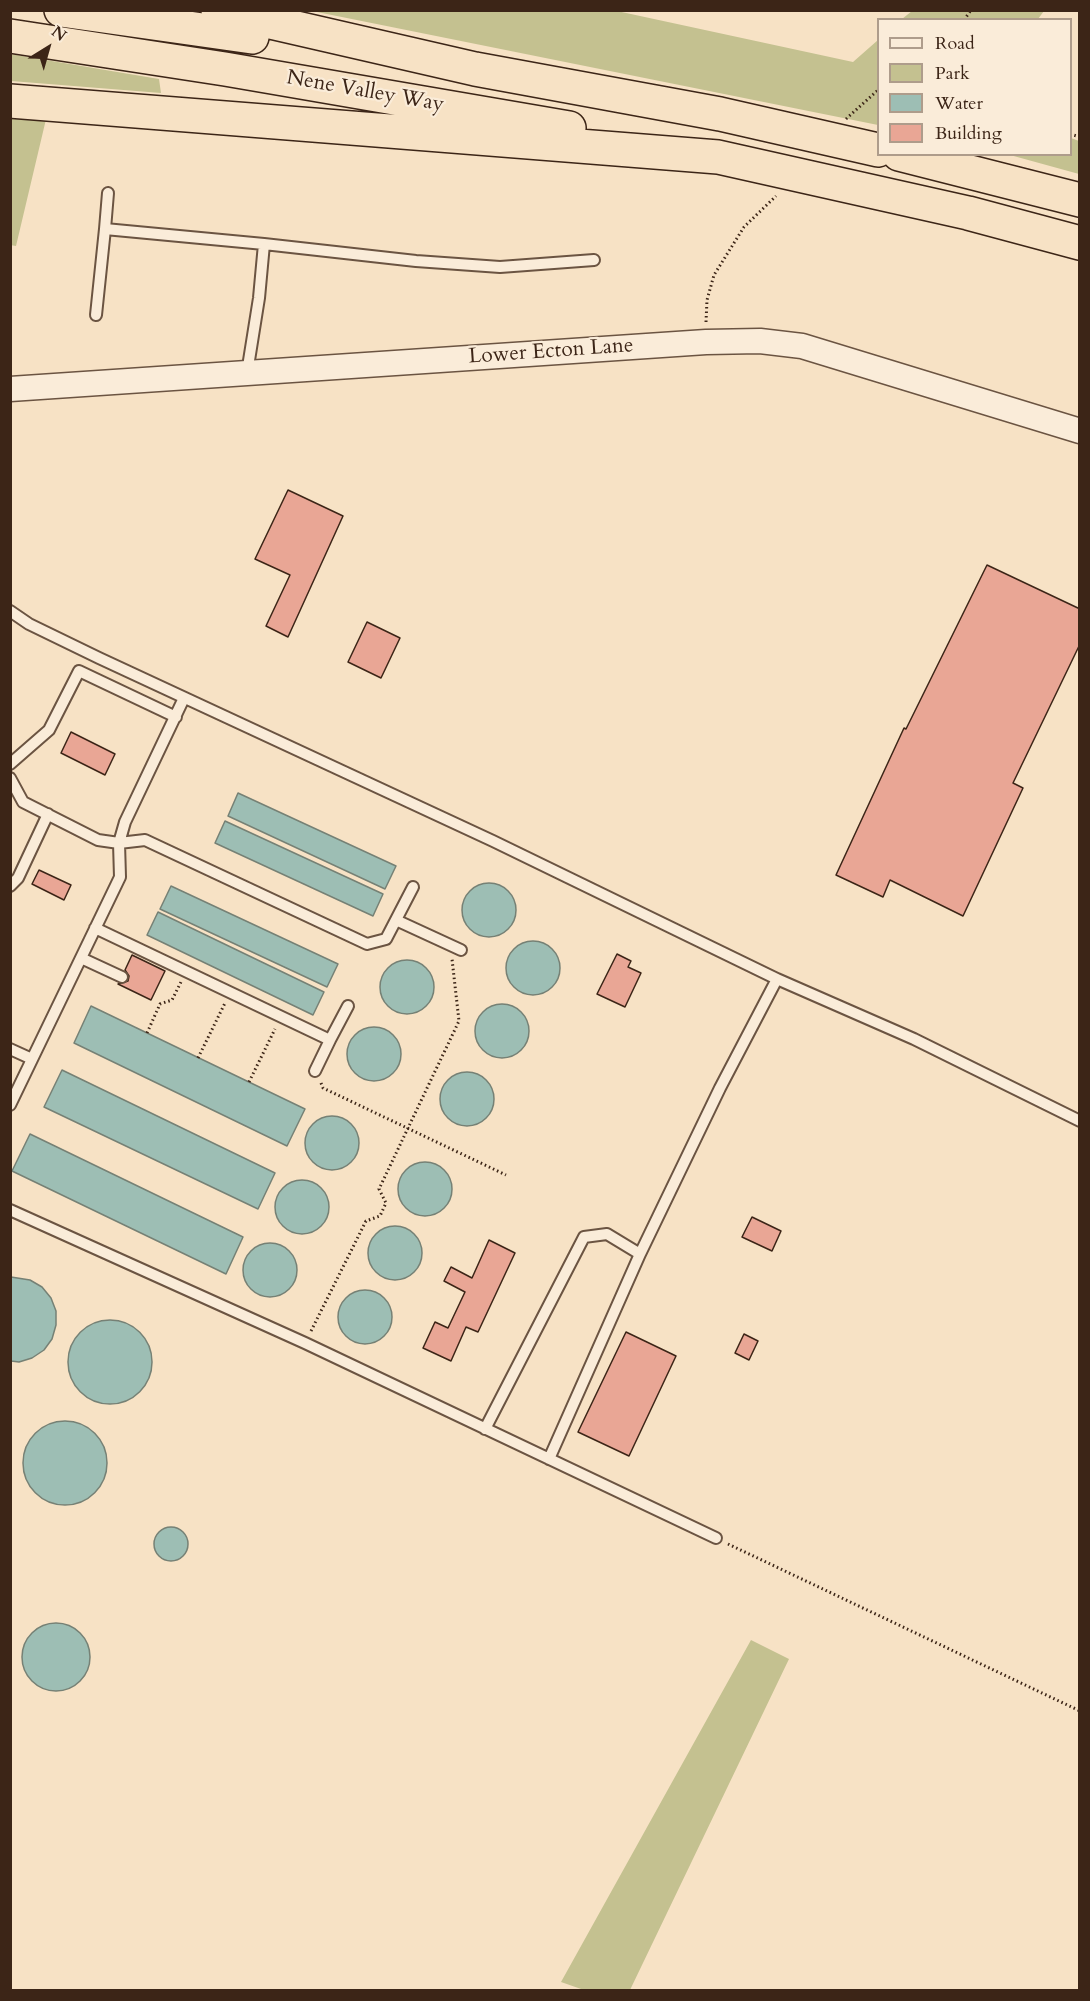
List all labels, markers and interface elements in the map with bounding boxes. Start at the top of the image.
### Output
north arrow [18,18,78,78]
legend [877,18,1072,156]
text: N [47,21,71,47]
text: Road [935,31,975,56]
text: Park [935,61,970,86]
street label: Nene Valley Way [284,66,446,118]
text: Water [935,91,983,116]
text: Building [935,121,1002,146]
street label: Lower Ecton Lane [468,334,634,370]

